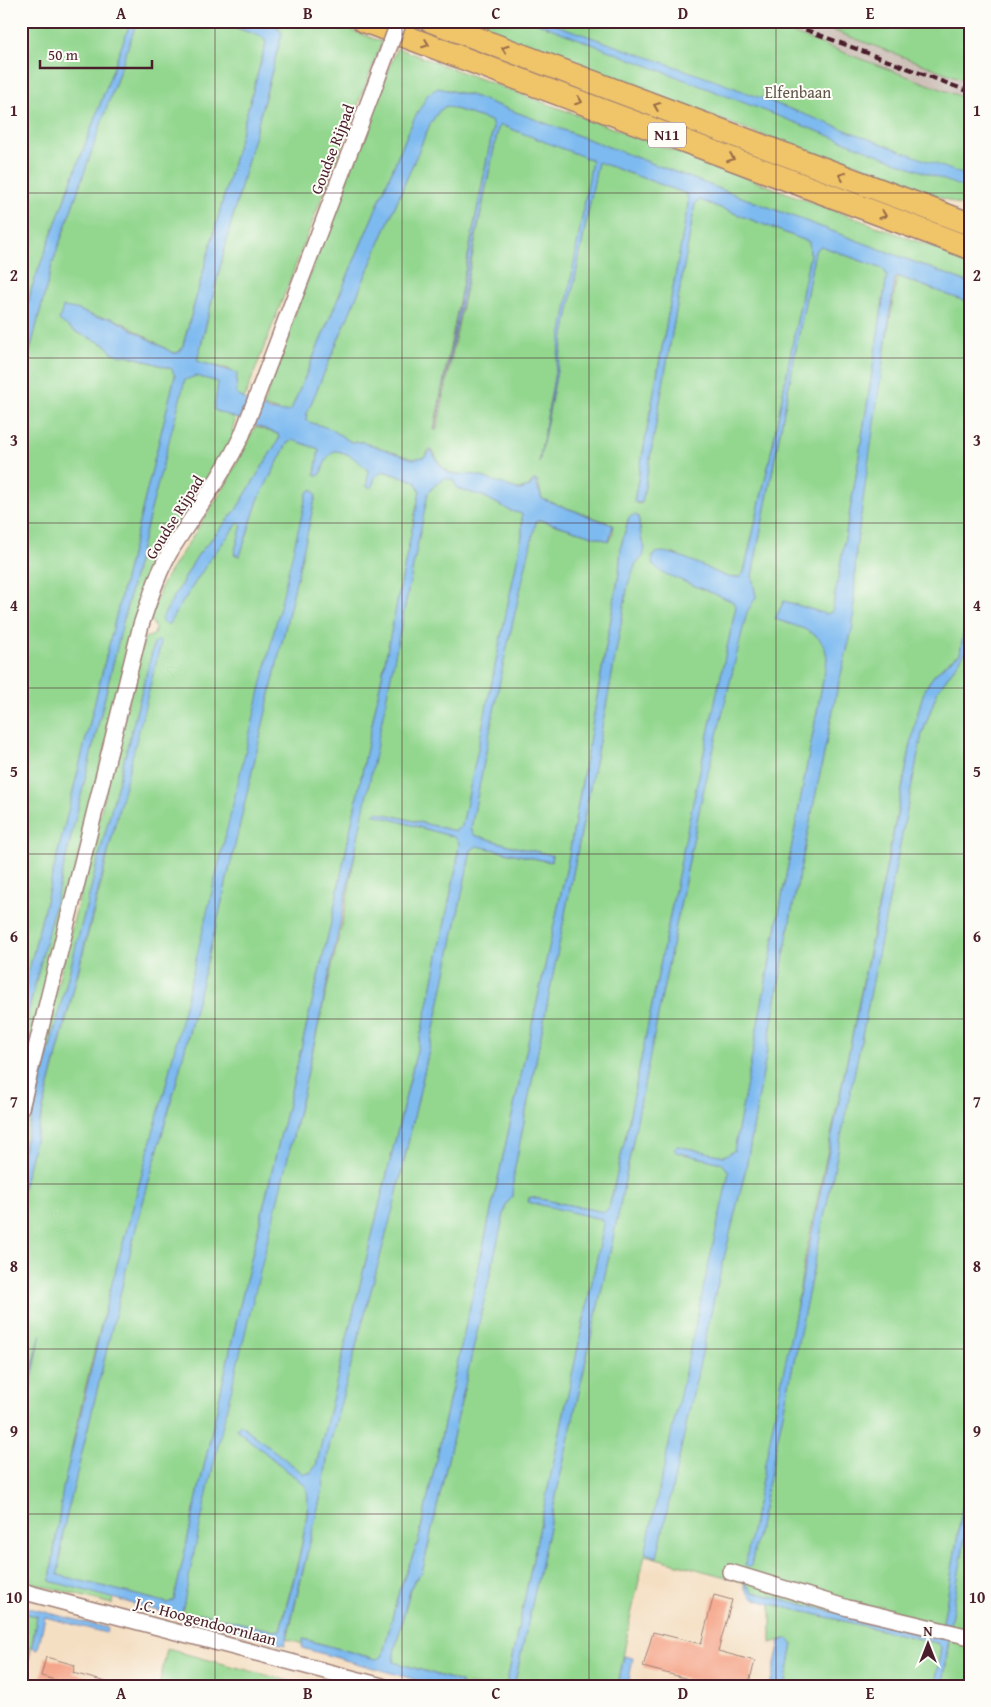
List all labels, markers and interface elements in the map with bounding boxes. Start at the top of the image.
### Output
text: A [116,1,127,25]
text: B [303,1,313,25]
text: C [491,1,501,25]
text: D [678,1,688,25]
text: E [866,1,875,25]
scale bar [40,38,152,70]
one-way arrow [422,39,430,49]
text: 50 m [48,44,79,65]
one-way arrow [501,45,510,55]
park label: Elfenbaan [765,80,831,104]
one-way arrow [574,96,582,106]
text: 1 [10,98,18,122]
text: 1 [973,98,981,122]
street label: Goudse Rijpad [304,100,360,198]
one-way arrow [654,102,662,112]
road number: N11 [648,122,686,148]
one-way arrow [726,152,735,162]
one-way arrow [838,171,847,182]
one-way arrow [878,209,887,219]
text: 2 [10,263,18,287]
text: 2 [973,263,981,287]
text: 3 [10,428,18,452]
text: 3 [973,428,981,452]
street label: Goudse Rijpad [139,470,210,564]
text: 4 [10,593,18,617]
text: 4 [973,593,981,617]
text: 5 [10,759,18,783]
text: 5 [973,759,981,783]
text: 6 [10,924,18,948]
text: 6 [973,924,981,948]
text: 7 [10,1089,18,1113]
text: 7 [973,1089,981,1113]
text: 8 [10,1254,18,1278]
text: 8 [973,1254,981,1278]
text: 9 [10,1419,18,1443]
text: 9 [973,1419,981,1443]
text: 10 [6,1585,22,1609]
text: 10 [969,1585,985,1609]
street label: J.C. Hoogendoornlaan [131,1590,279,1651]
north arrow [904,1620,954,1670]
text: N [923,1621,933,1641]
text: A [116,1681,127,1705]
text: B [303,1681,313,1705]
text: C [491,1681,501,1705]
text: D [678,1681,688,1705]
text: E [866,1681,875,1705]

